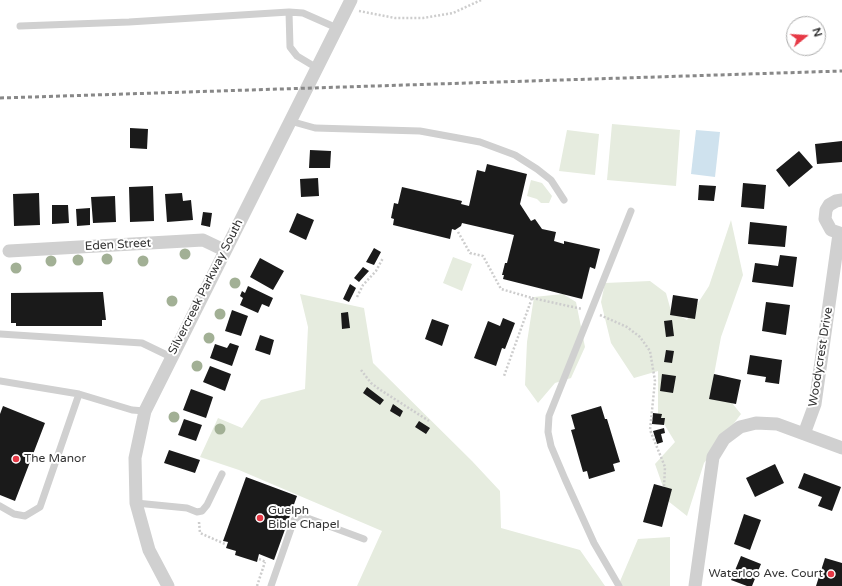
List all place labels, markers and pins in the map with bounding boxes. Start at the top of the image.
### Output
place label: The Manor [24,452,86,466]
marker: The Manor [11,454,21,464]
place label: Guelph Bible Chapel [268,504,339,532]
marker: Guelph Bible Chapel [255,513,265,523]
place label: Waterloo Ave. Court [708,567,823,581]
marker: Waterloo Ave. Court [826,569,836,579]

